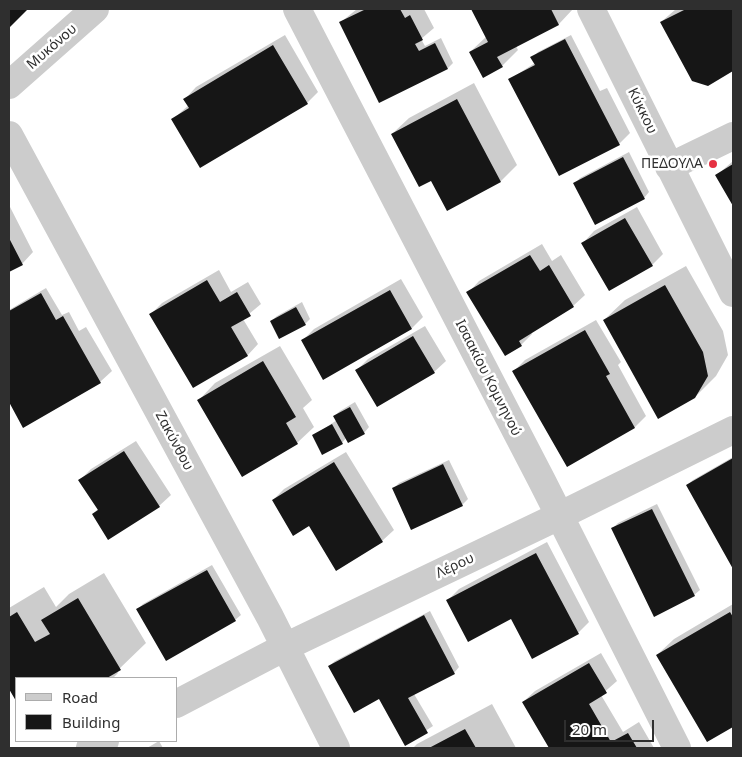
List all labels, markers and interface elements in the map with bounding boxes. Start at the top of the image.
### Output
street label: Μυκόνου [24,21,80,73]
street label: Κύκκου [624,85,660,137]
place label: ΠΕΔΟΥΛΑ [641,156,703,172]
marker: ΠΕΔΟΥΛΑ [707,158,719,170]
street label: Ισαακίου Κομνηνού [451,317,525,439]
street label: Ζακύνθου [151,409,197,473]
street label: Λέρου [433,550,477,582]
legend [15,677,178,742]
text: Road [62,687,98,707]
scale bar [567,710,657,742]
text: Building [62,712,120,732]
text: 20 m [572,719,607,739]

